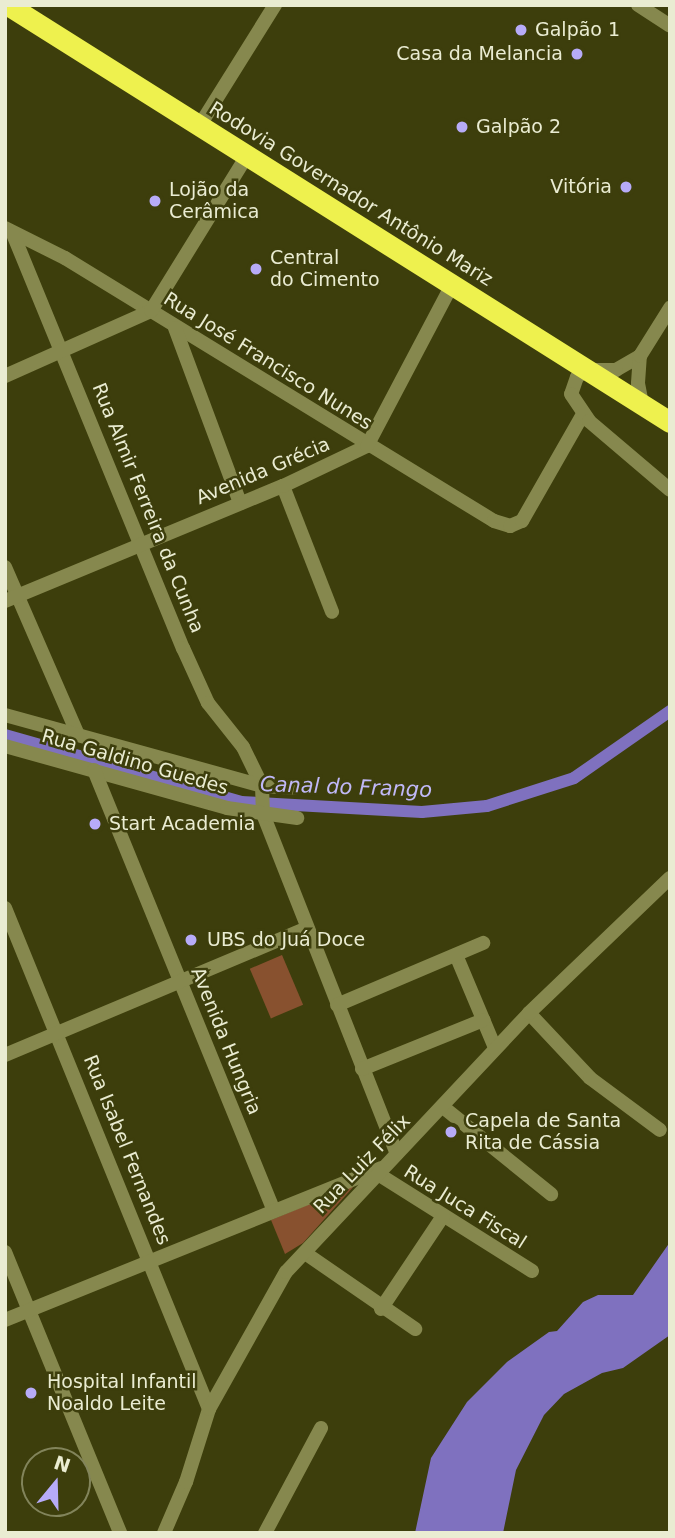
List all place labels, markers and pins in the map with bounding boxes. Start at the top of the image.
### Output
place label: Galpão 1 [535,19,620,41]
marker: Galpão 1 [513,22,529,38]
place label: Casa da Melancia [396,43,563,65]
marker: Casa da Melancia [569,46,585,62]
place label: Galpão 2 [476,116,561,138]
marker: Galpão 2 [454,119,470,135]
place label: Vitória [550,176,612,198]
place label: Lojão da Cerâmica [169,179,259,223]
marker: Vitória [618,179,634,195]
marker: Lojão da Cerâmica [147,193,163,209]
place label: Central do Cimento [270,247,380,291]
marker: Central do Cimento [248,261,264,277]
place label: Start Academia [109,813,255,835]
marker: Start Academia [87,816,103,832]
place label: UBS do Juá Doce [207,929,365,951]
marker: UBS do Juá Doce [181,930,201,950]
place label: Capela de Santa Rita de Cássia [465,1110,621,1154]
marker: Capela de Santa Rita de Cássia [443,1124,459,1140]
place label: Hospital Infantil Noaldo Leite [47,1371,197,1415]
marker: Hospital Infantil Noaldo Leite [21,1383,41,1403]

